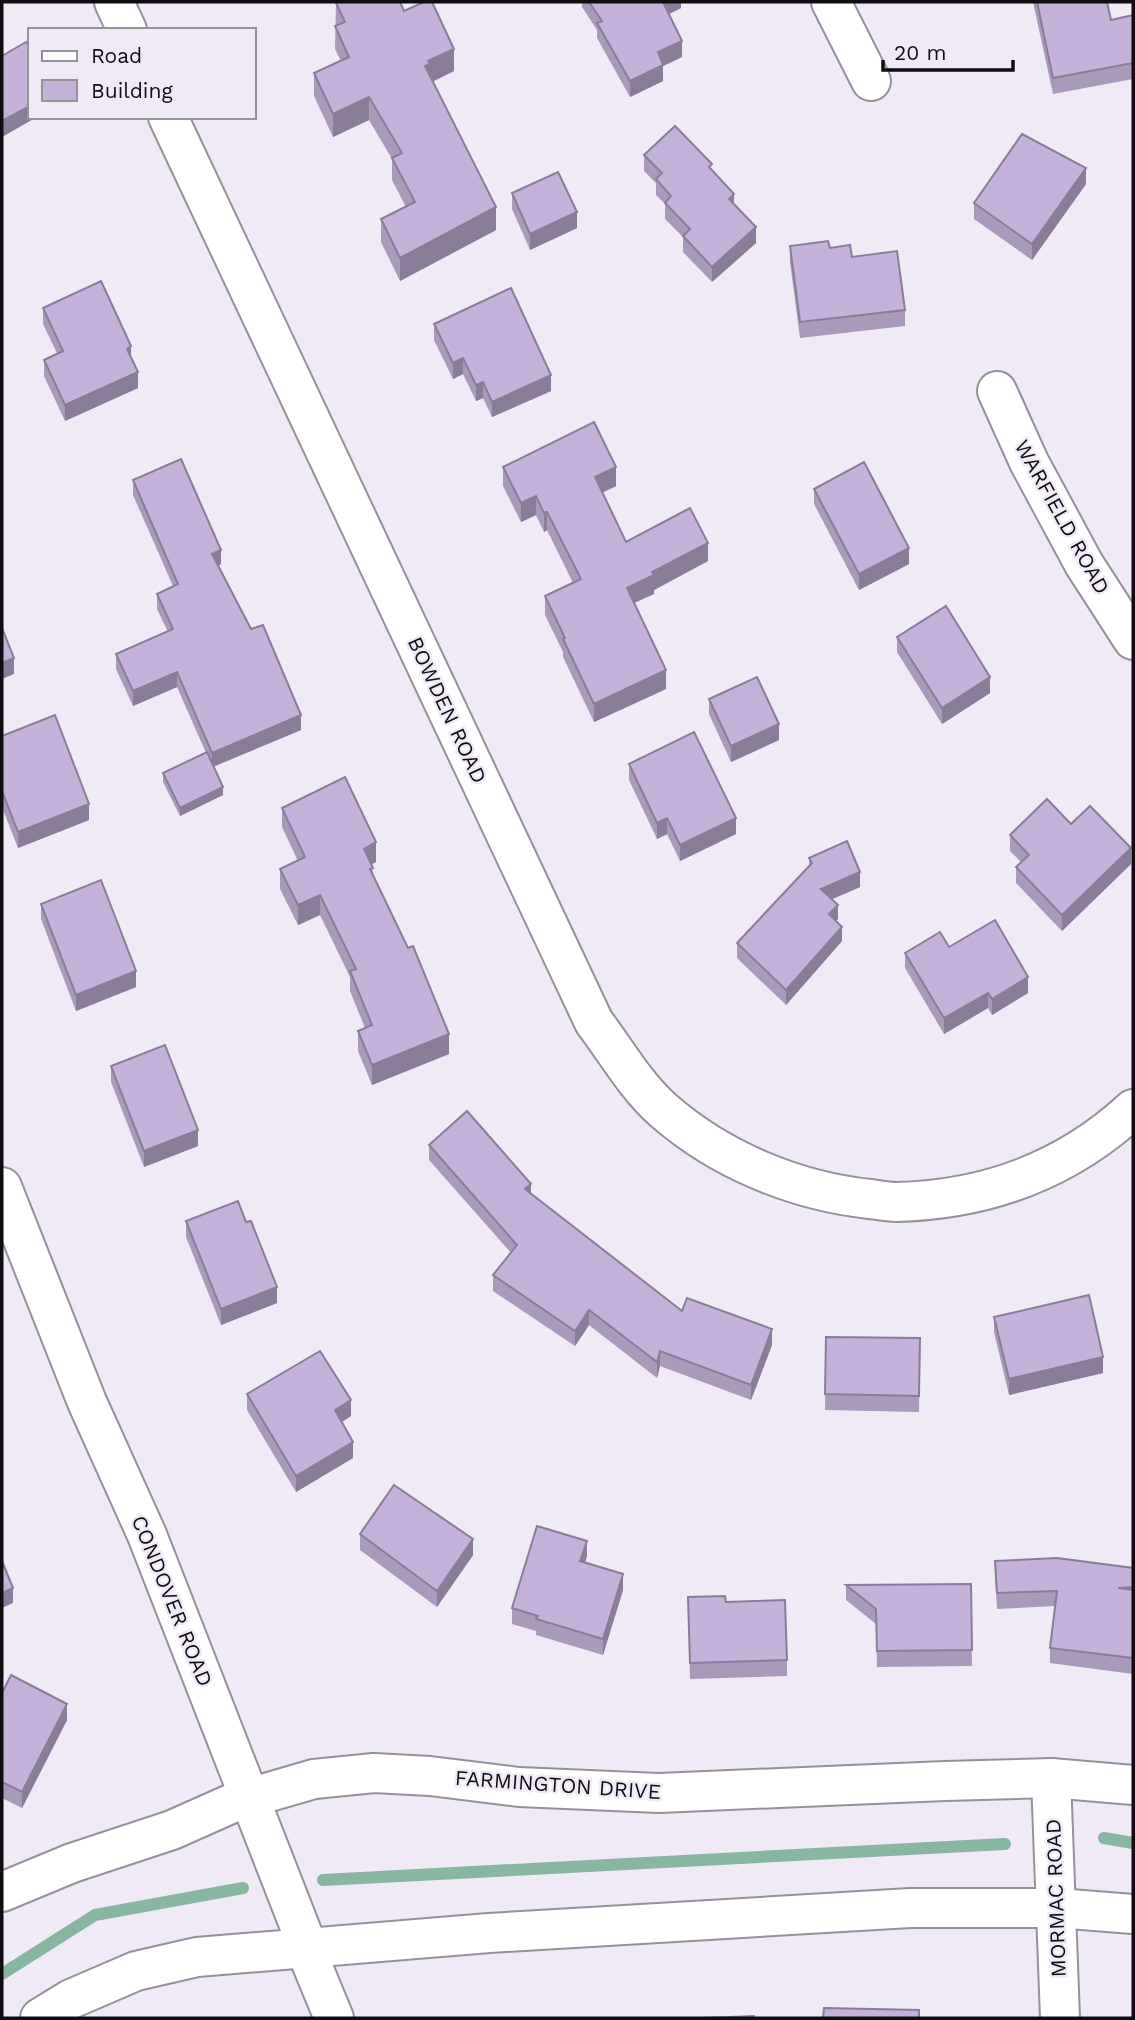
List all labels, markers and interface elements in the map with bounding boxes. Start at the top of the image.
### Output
legend [28,28,256,119]
scale bar [883,28,1012,72]
text: 20 m [894,40,946,65]
text: Road [91,43,142,68]
text: Building [91,78,173,103]
street label: WARFIELD ROAD [1010,435,1115,598]
street label: BOWDEN ROAD [403,633,492,787]
street label: CONDOVER ROAD [127,1512,218,1690]
street label: FARMINGTON DRIVE [454,1765,662,1804]
street label: MORMAC ROAD [1040,1818,1071,1978]

